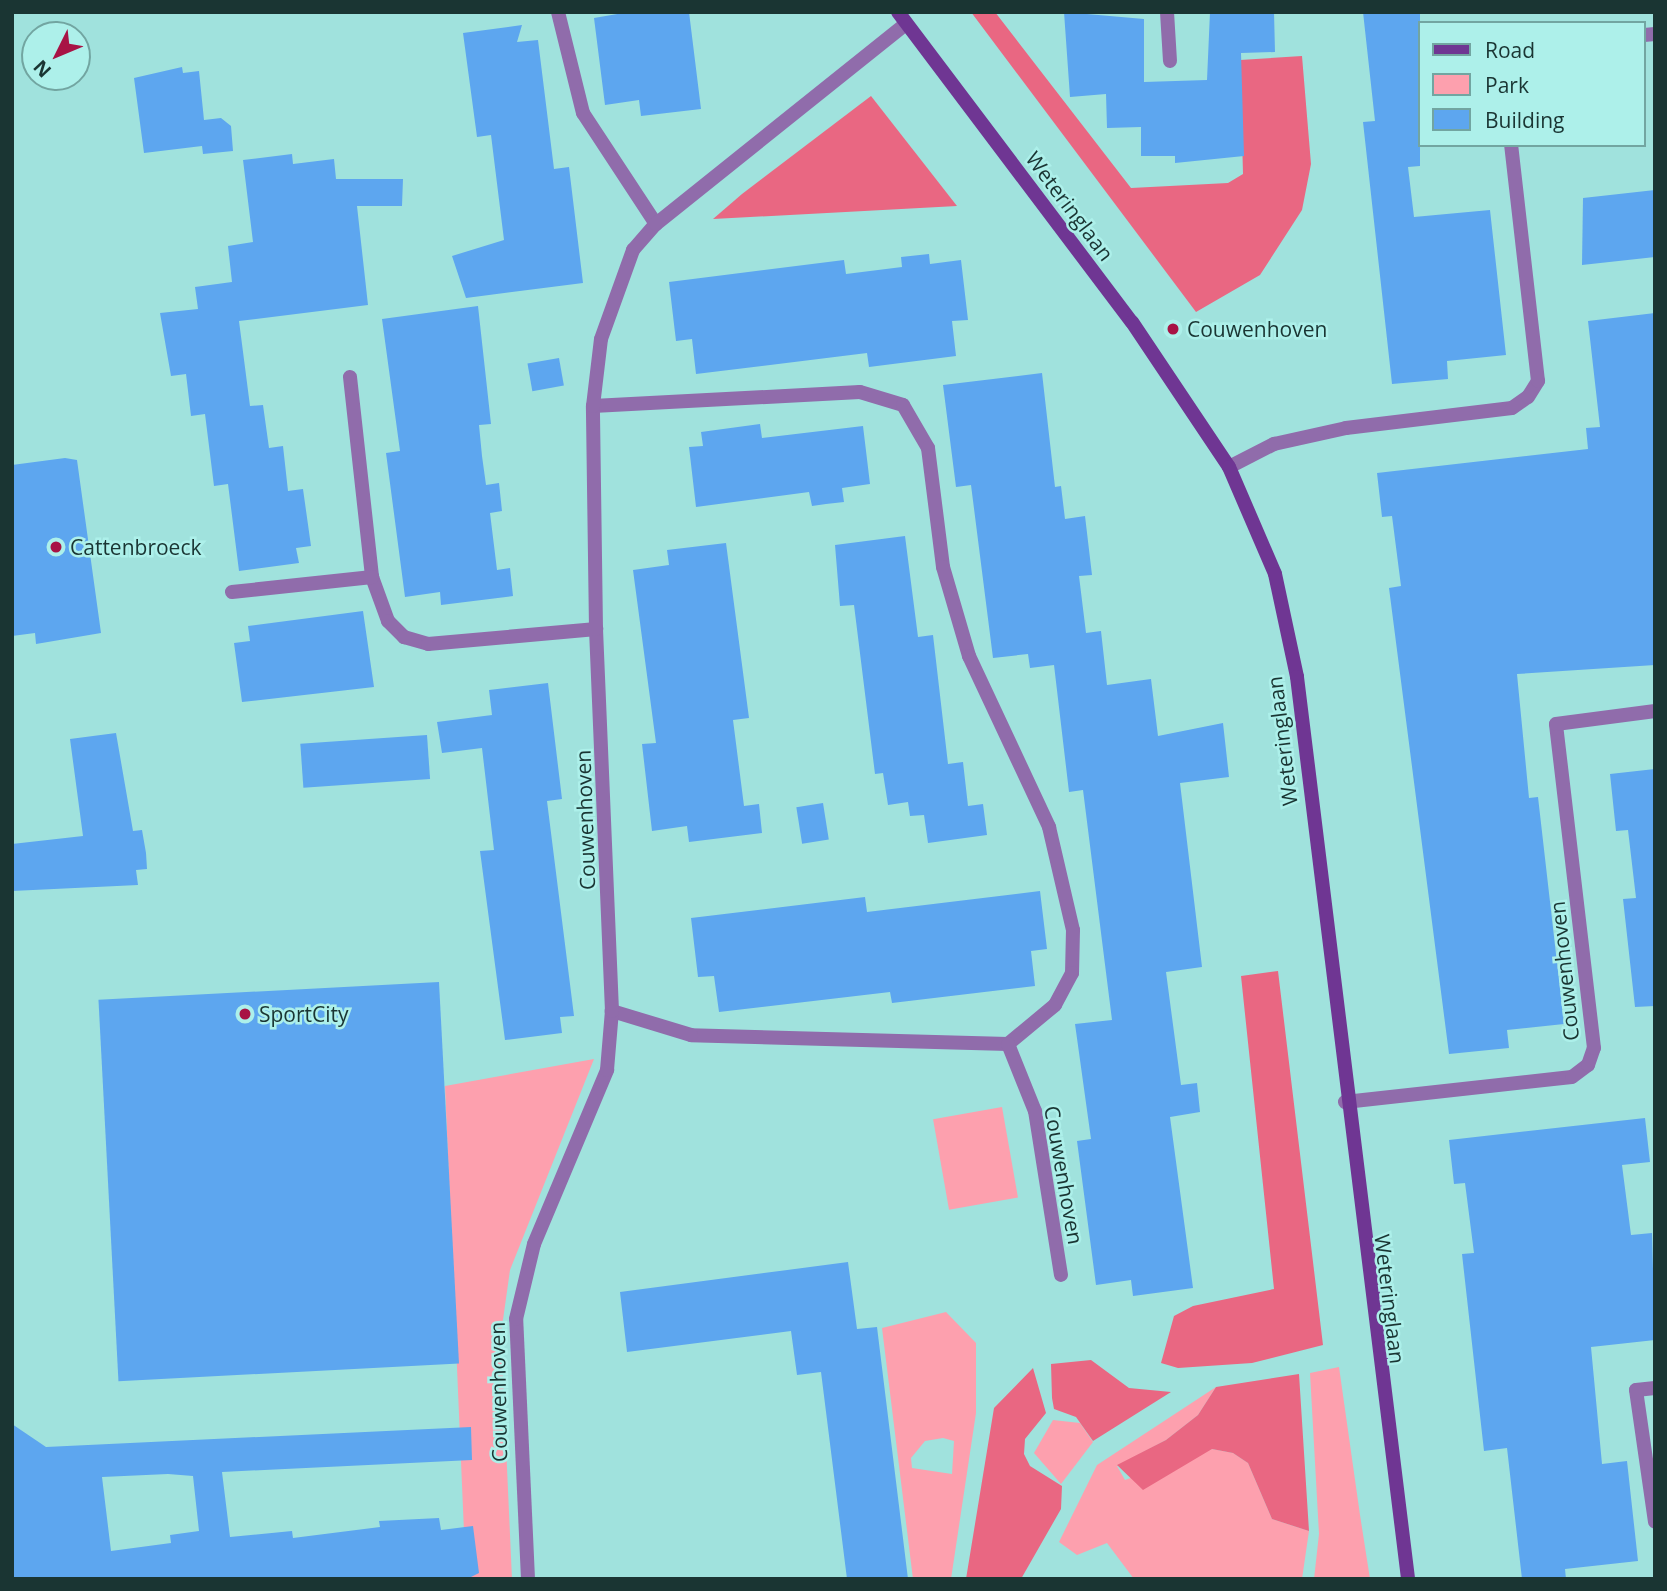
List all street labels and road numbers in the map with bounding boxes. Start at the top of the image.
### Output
street label: Weteringlaan [1021,146,1119,266]
street label: Weteringlaan [1262,675,1302,807]
street label: Couwenhoven [570,749,600,891]
street label: Couwenhoven [1544,900,1584,1042]
street label: Couwenhoven [1039,1104,1089,1246]
street label: Weteringlaan [1370,1233,1410,1365]
street label: Couwenhoven [484,1322,512,1462]

